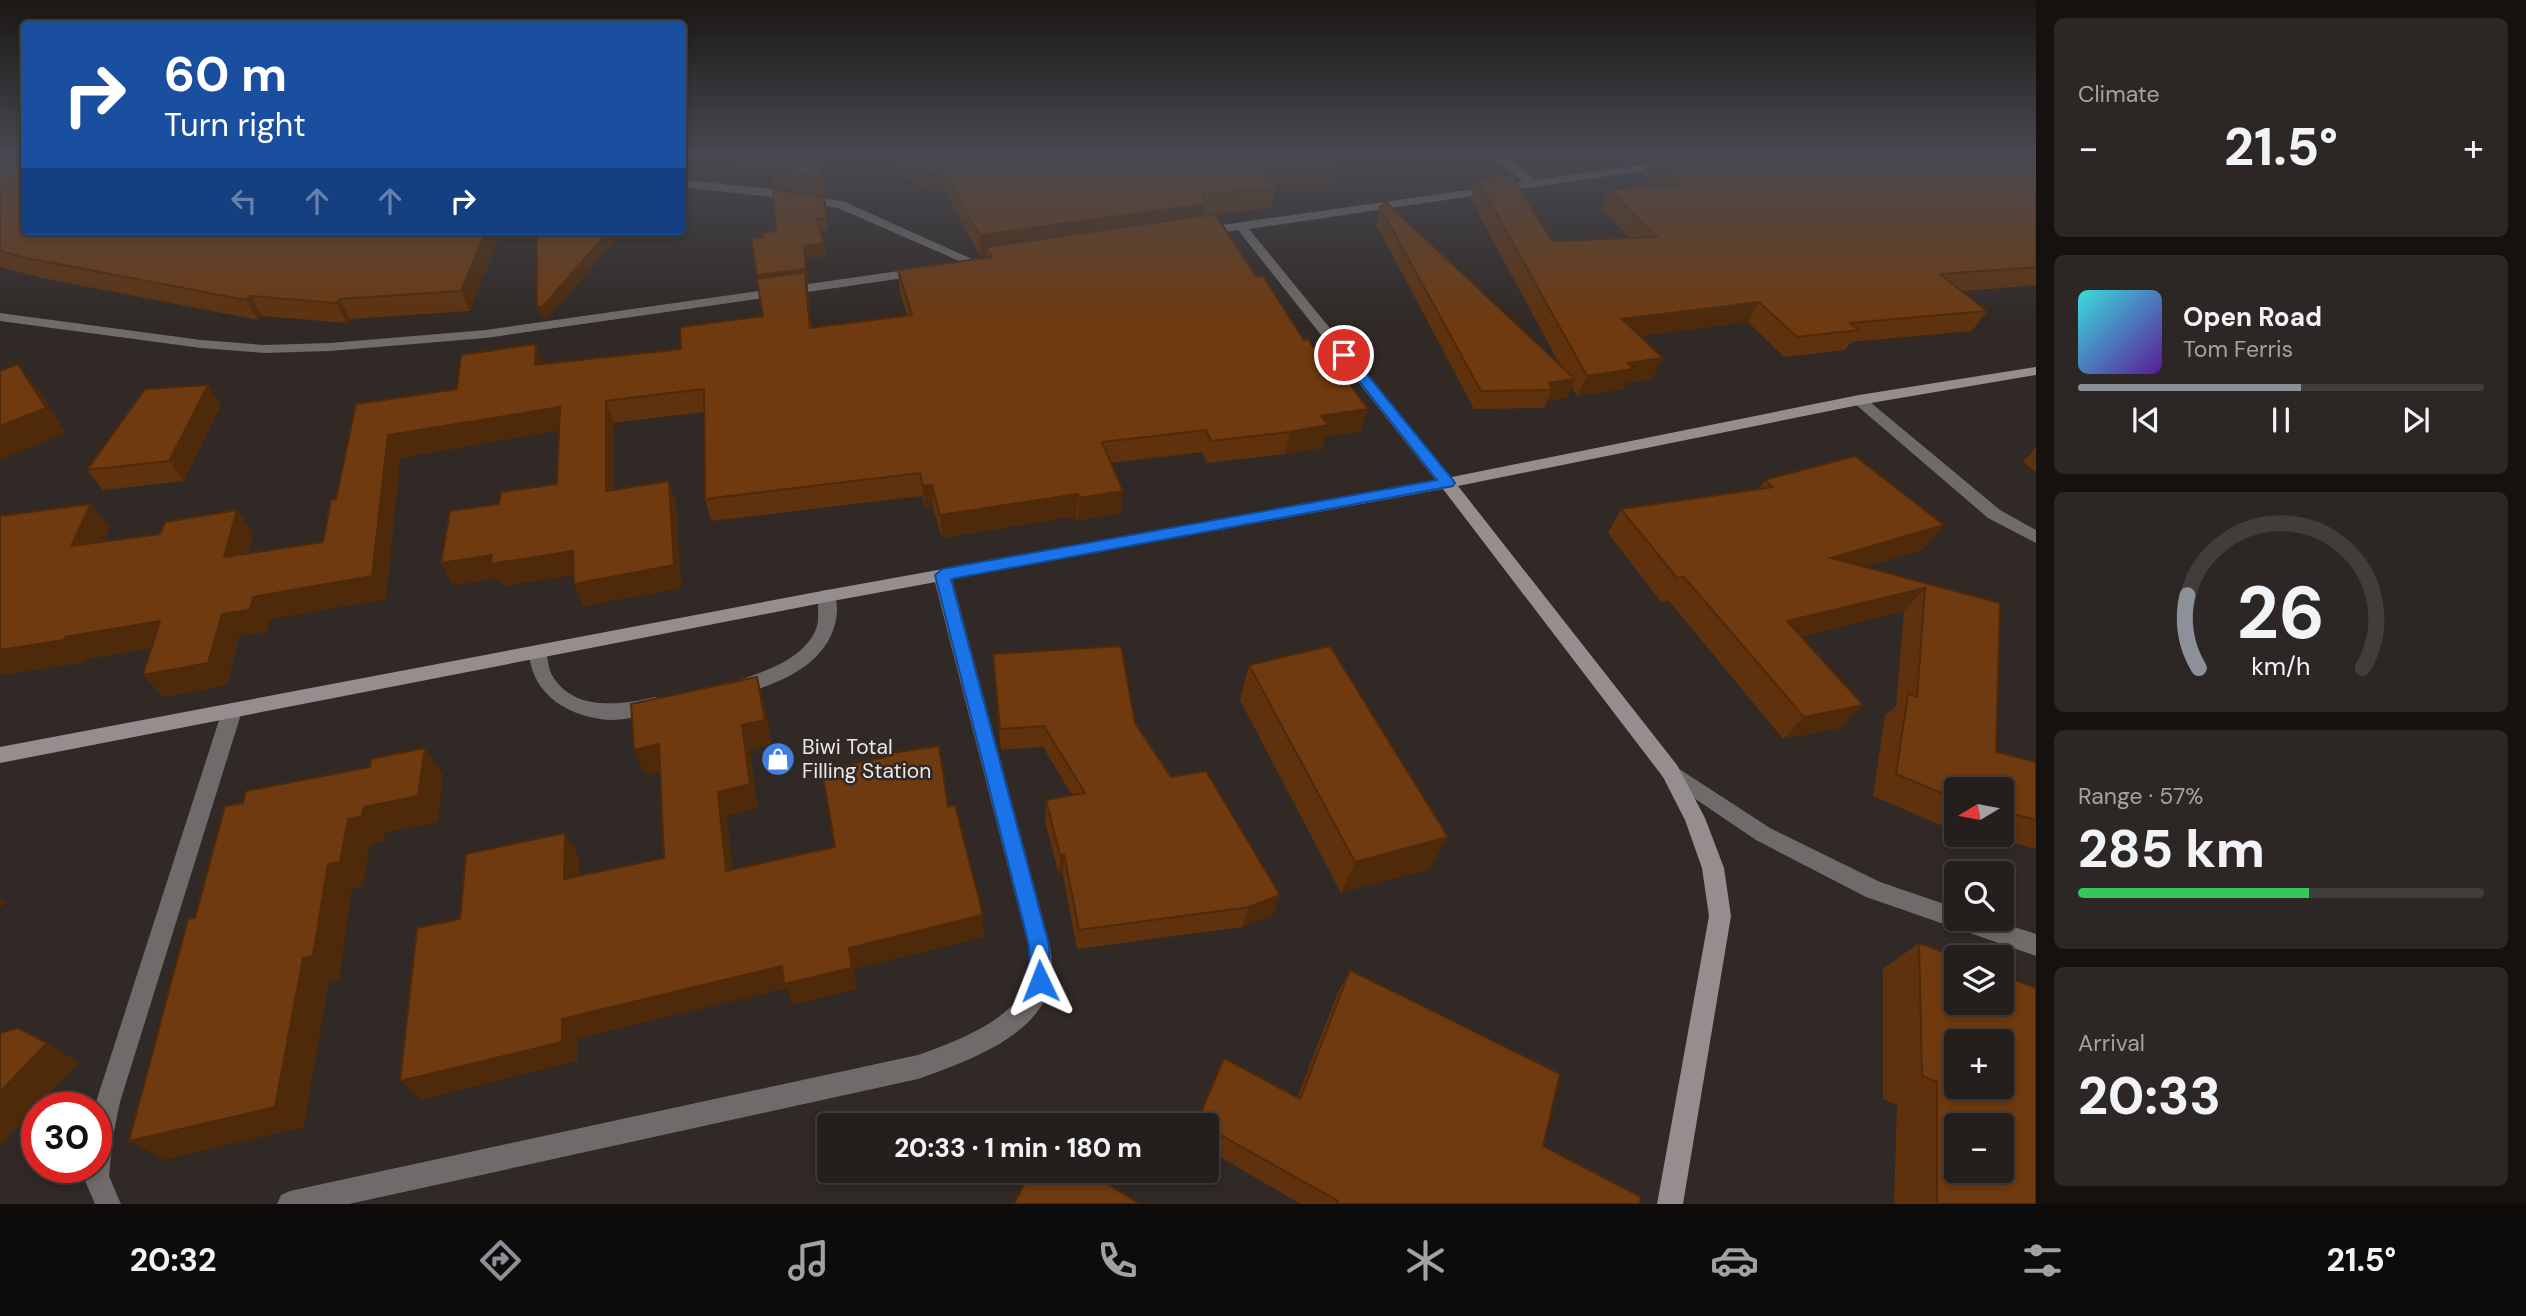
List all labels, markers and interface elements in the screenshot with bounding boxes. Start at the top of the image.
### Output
text: 60 m [164,42,287,106]
icon: right [49,49,140,140]
text: Climate [2078,79,2160,109]
text: Turn right [164,104,306,146]
text: 21.5° [2224,113,2338,181]
text: − [2078,123,2099,173]
text: + [2463,123,2484,173]
icon: left [225,182,263,220]
icon: ahead [298,182,336,220]
icon: ahead [371,182,409,220]
icon: right [444,182,482,220]
text: Open Road [2183,300,2322,334]
pin [1314,325,1374,385]
text: Tom Ferris [2183,334,2293,364]
icon: arrive [1325,336,1363,374]
icon: previous [2127,401,2165,439]
icon: pause [2262,401,2300,439]
icon: next [2397,401,2435,439]
text: 26 [2237,566,2325,661]
text: km/h [2251,650,2311,683]
place label: Biwi Total Filling Station [802,733,931,785]
shop icon: Biwi Total Filling Station [759,740,797,778]
north arrow [1944,777,2014,847]
map controls [1944,777,2014,1183]
text: Range · 57% [2078,781,2203,811]
text: 285 km [2078,815,2265,883]
button: search [1944,861,2014,931]
position arrow [1003,944,1077,1018]
button: layers [1944,945,2014,1015]
text: Arrival [2078,1028,2145,1058]
button: + [1944,1029,2014,1099]
text: 20:33 [2078,1062,2221,1130]
speed limit sign: 30 [21,1092,112,1183]
button: − [1944,1113,2014,1183]
text: 20:33 · 1 min · 180 m [894,1131,1142,1165]
icon: directions [476,1236,525,1285]
icon: music [784,1236,833,1285]
icon: phone [1093,1236,1142,1285]
icon: climate [1401,1236,1450,1285]
icon: car [1710,1236,1759,1285]
icon: filters [2018,1236,2067,1285]
text: 20:32 [130,1239,216,1281]
text: 21.5° [2327,1239,2396,1281]

